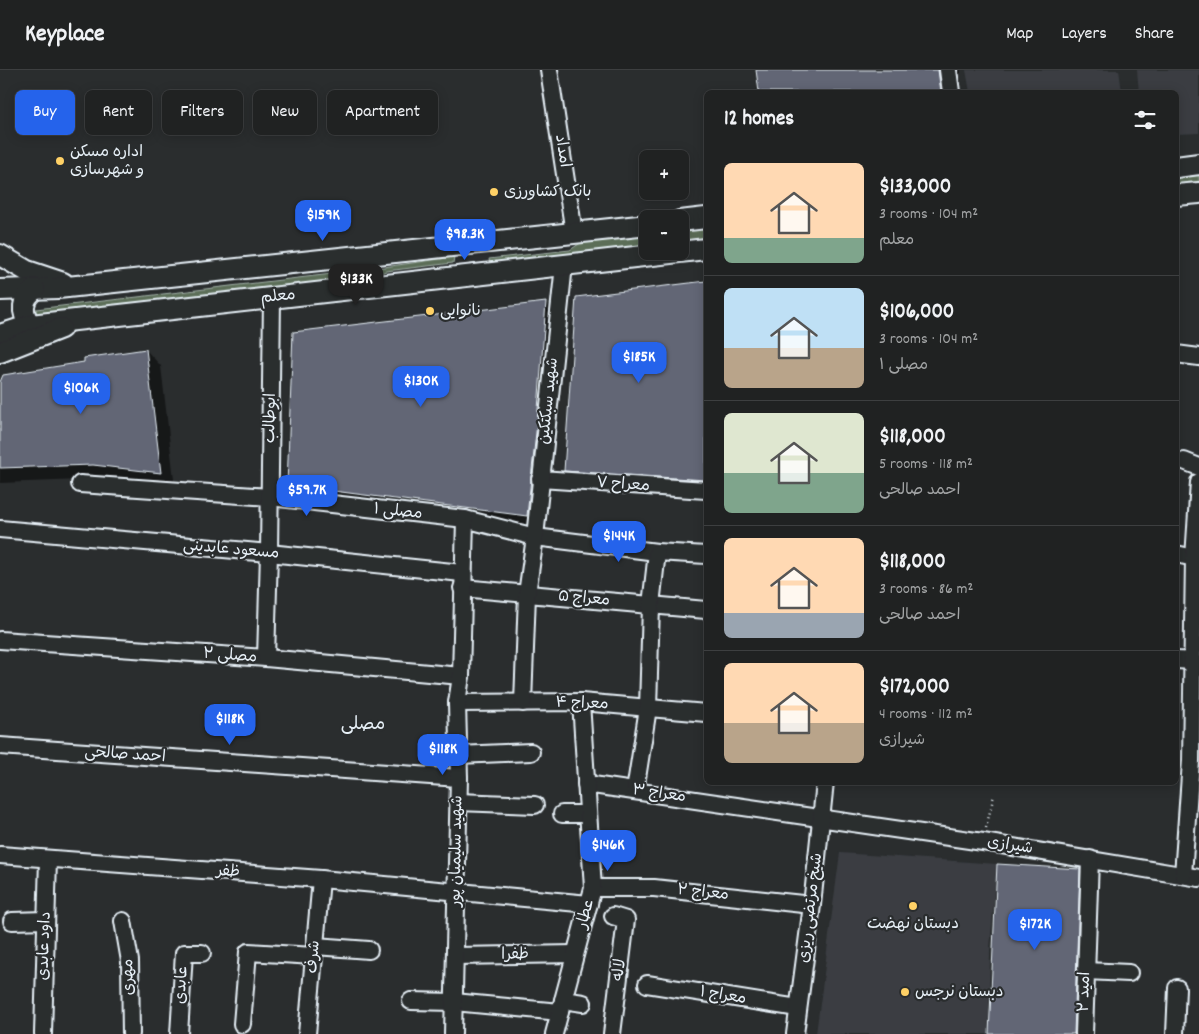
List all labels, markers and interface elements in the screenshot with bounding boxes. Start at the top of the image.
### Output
text: Keyplace [25,18,105,52]
text: Map [1006,22,1033,47]
text: Layers [1061,22,1107,47]
text: Share [1135,22,1174,47]
chip: Buy [15,90,75,135]
chip: Rent [85,90,152,135]
chip: Filters [162,90,243,135]
chip: New [253,90,317,135]
chip: Apartment [327,90,438,135]
text: 12 homes [724,105,794,135]
icon: filters [1131,106,1159,134]
street label: امداد [548,133,576,169]
place label: اداره مسکن و شهرسازی [70,141,144,182]
map controls [639,150,689,260]
button: + [639,150,689,200]
marker: اداره مسکن و شهرسازی [54,155,66,167]
text: $133,000 [879,173,951,203]
place label: بانک کشاورزی [504,181,591,204]
icon: home [764,183,824,243]
marker: بانک کشاورزی [488,186,500,198]
pin: $159K [288,200,358,242]
text: 3 rooms · 104 m² [879,203,978,226]
text: $159K [306,204,340,227]
button: − [639,210,689,260]
pin: $98.3K [424,218,506,261]
text: $98.3K [445,223,485,246]
text: معلم [879,229,914,252]
pin: $133K [321,264,391,306]
text: $133K [339,268,373,291]
street label: معلم [259,284,297,310]
text: $106,000 [879,298,954,328]
place label: نانوایی [440,300,482,323]
marker: نانوایی [424,305,436,317]
icon: home [764,308,824,368]
text: 3 rooms · 104 m² [879,328,978,351]
pin: $185K [604,342,674,384]
text: $185K [623,346,655,369]
text: مصلی ۱ [879,354,928,377]
street label: شهید سبکتکین [533,356,565,446]
pin: $130K [386,366,456,408]
text: $130K [404,370,438,393]
pin: $106K [46,372,116,415]
text: $106K [63,377,99,400]
street label: ابوطالب [259,393,283,443]
text: $118,000 [879,423,946,453]
icon: home [764,433,824,493]
text: 5 rooms · 118 m² [879,453,973,476]
street label: معراح ۷ [595,472,651,498]
pin: $59.7K [266,474,348,517]
text: $59.7K [287,479,327,502]
text: احمد صالحی [879,479,960,502]
street label: مصلی ۱ [372,498,424,526]
pin: $144K [584,520,654,563]
text: $144K [603,525,635,548]
street label: مسعود عابدینی [182,534,280,566]
text: $118,000 [879,548,946,578]
icon: home [764,558,824,618]
text: 3 rooms · 86 m² [879,578,973,601]
street label: معراج ۵ [557,585,611,613]
text: احمد صالحی [879,604,960,627]
street label: مصلی ۲ [202,643,258,669]
text: $172,000 [879,673,950,703]
icon: home [764,683,824,743]
street label: معراج ۴ [555,692,609,716]
text: 4 rooms · 112 m² [879,703,973,726]
pin: $118K [195,704,265,746]
text: $118K [216,708,244,731]
district label: مصلی [341,713,385,738]
text: شیرازی [879,729,925,752]
pin: $118K [408,734,478,776]
text: $118K [429,738,457,761]
street label: احمد صالحی [84,741,166,769]
street label: معراج ۳ [631,779,687,809]
street label: شهید سلیمیان پور [444,795,469,909]
pin: $146K [573,830,643,872]
street label: شیرازی [985,831,1035,861]
text: $146K [591,834,625,857]
street label: شیخ مرتضی ریزی [793,852,829,964]
street label: ظفر [213,860,241,884]
street label: معراج ۲ [676,879,730,907]
street label: عطار [571,897,601,933]
marker: دبستان نهضت [907,900,919,912]
pin: $172K [1000,908,1070,951]
street label: داود عابدی [32,911,58,981]
place label: دبستان نهضت [867,913,959,936]
text: $172K [1019,913,1051,936]
street label: شرف [301,939,327,975]
street label: ظفرا [501,943,529,967]
street label: لاله [607,957,633,983]
street label: مهری [117,959,141,995]
street label: عابدی [169,965,195,1005]
street label: امید ۲ [1073,971,1097,1013]
street label: معراج ۱ [698,981,748,1011]
place label: دبستان نرجس [915,981,1004,1004]
marker: دبستان نرجس [899,986,911,998]

